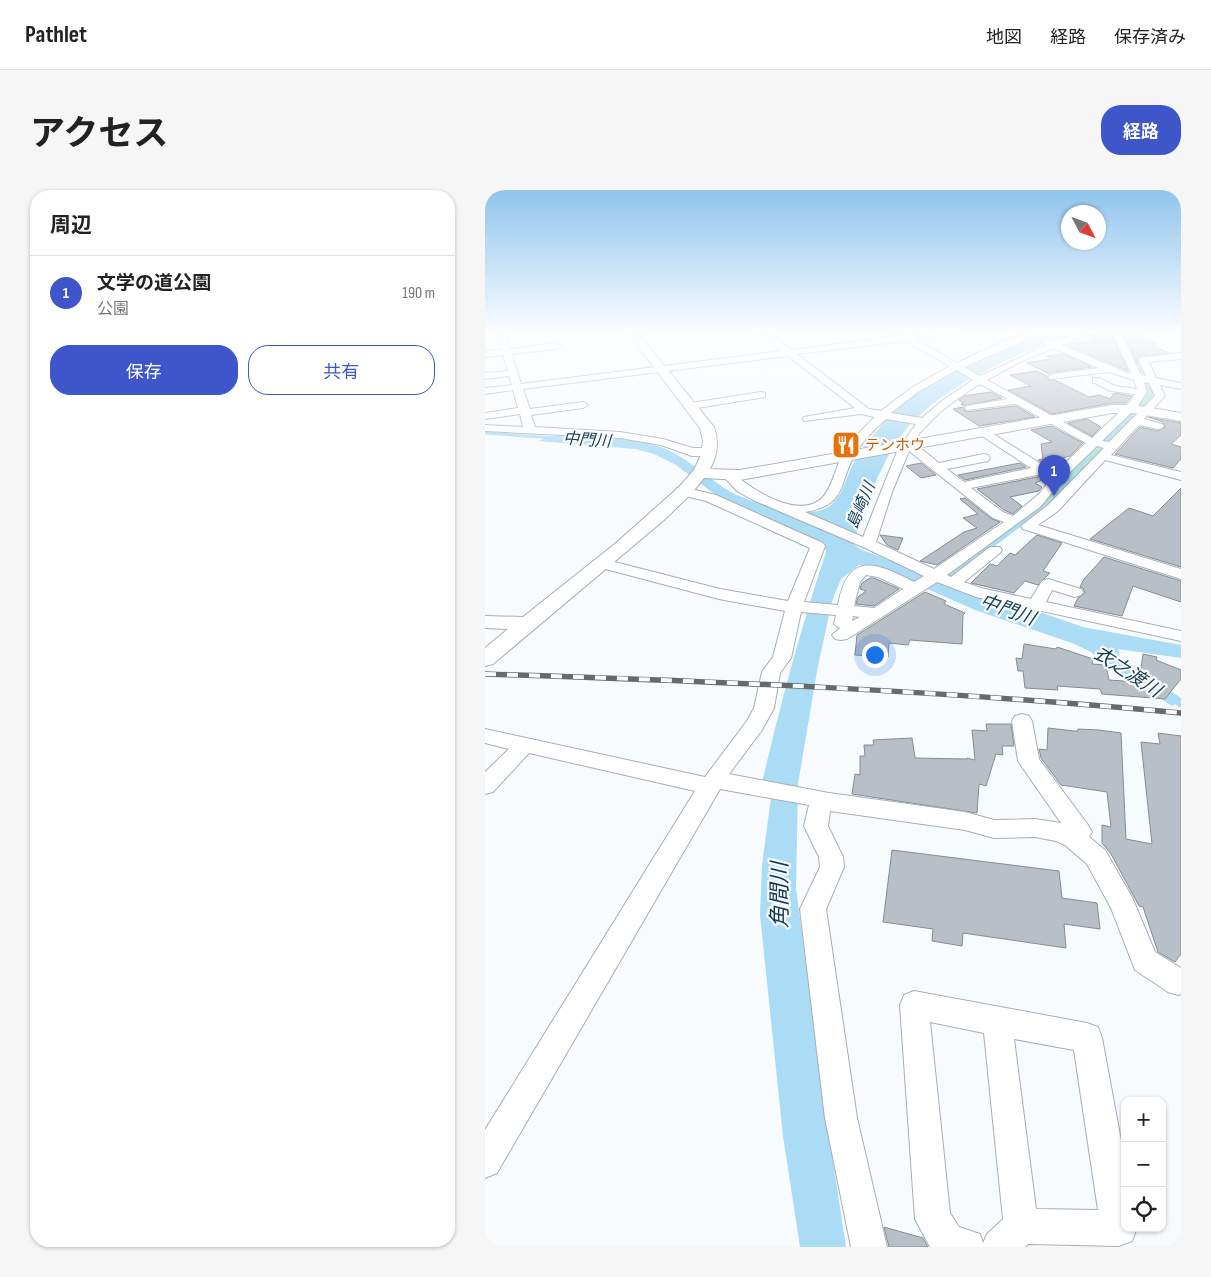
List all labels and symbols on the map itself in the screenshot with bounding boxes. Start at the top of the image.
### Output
north arrow [1061,205,1106,250]
water label: 中門川 [562,429,613,452]
restaurant icon: テンホウ [831,430,861,460]
place label: テンホウ [865,436,925,455]
pin: 1 [1038,455,1070,496]
water label: 島崎川 [843,478,880,531]
water label: 中門川 [977,590,1040,632]
your location [862,642,888,668]
water label: 衣之渡川 [1089,642,1167,704]
water label: 角間川 [767,860,794,928]

